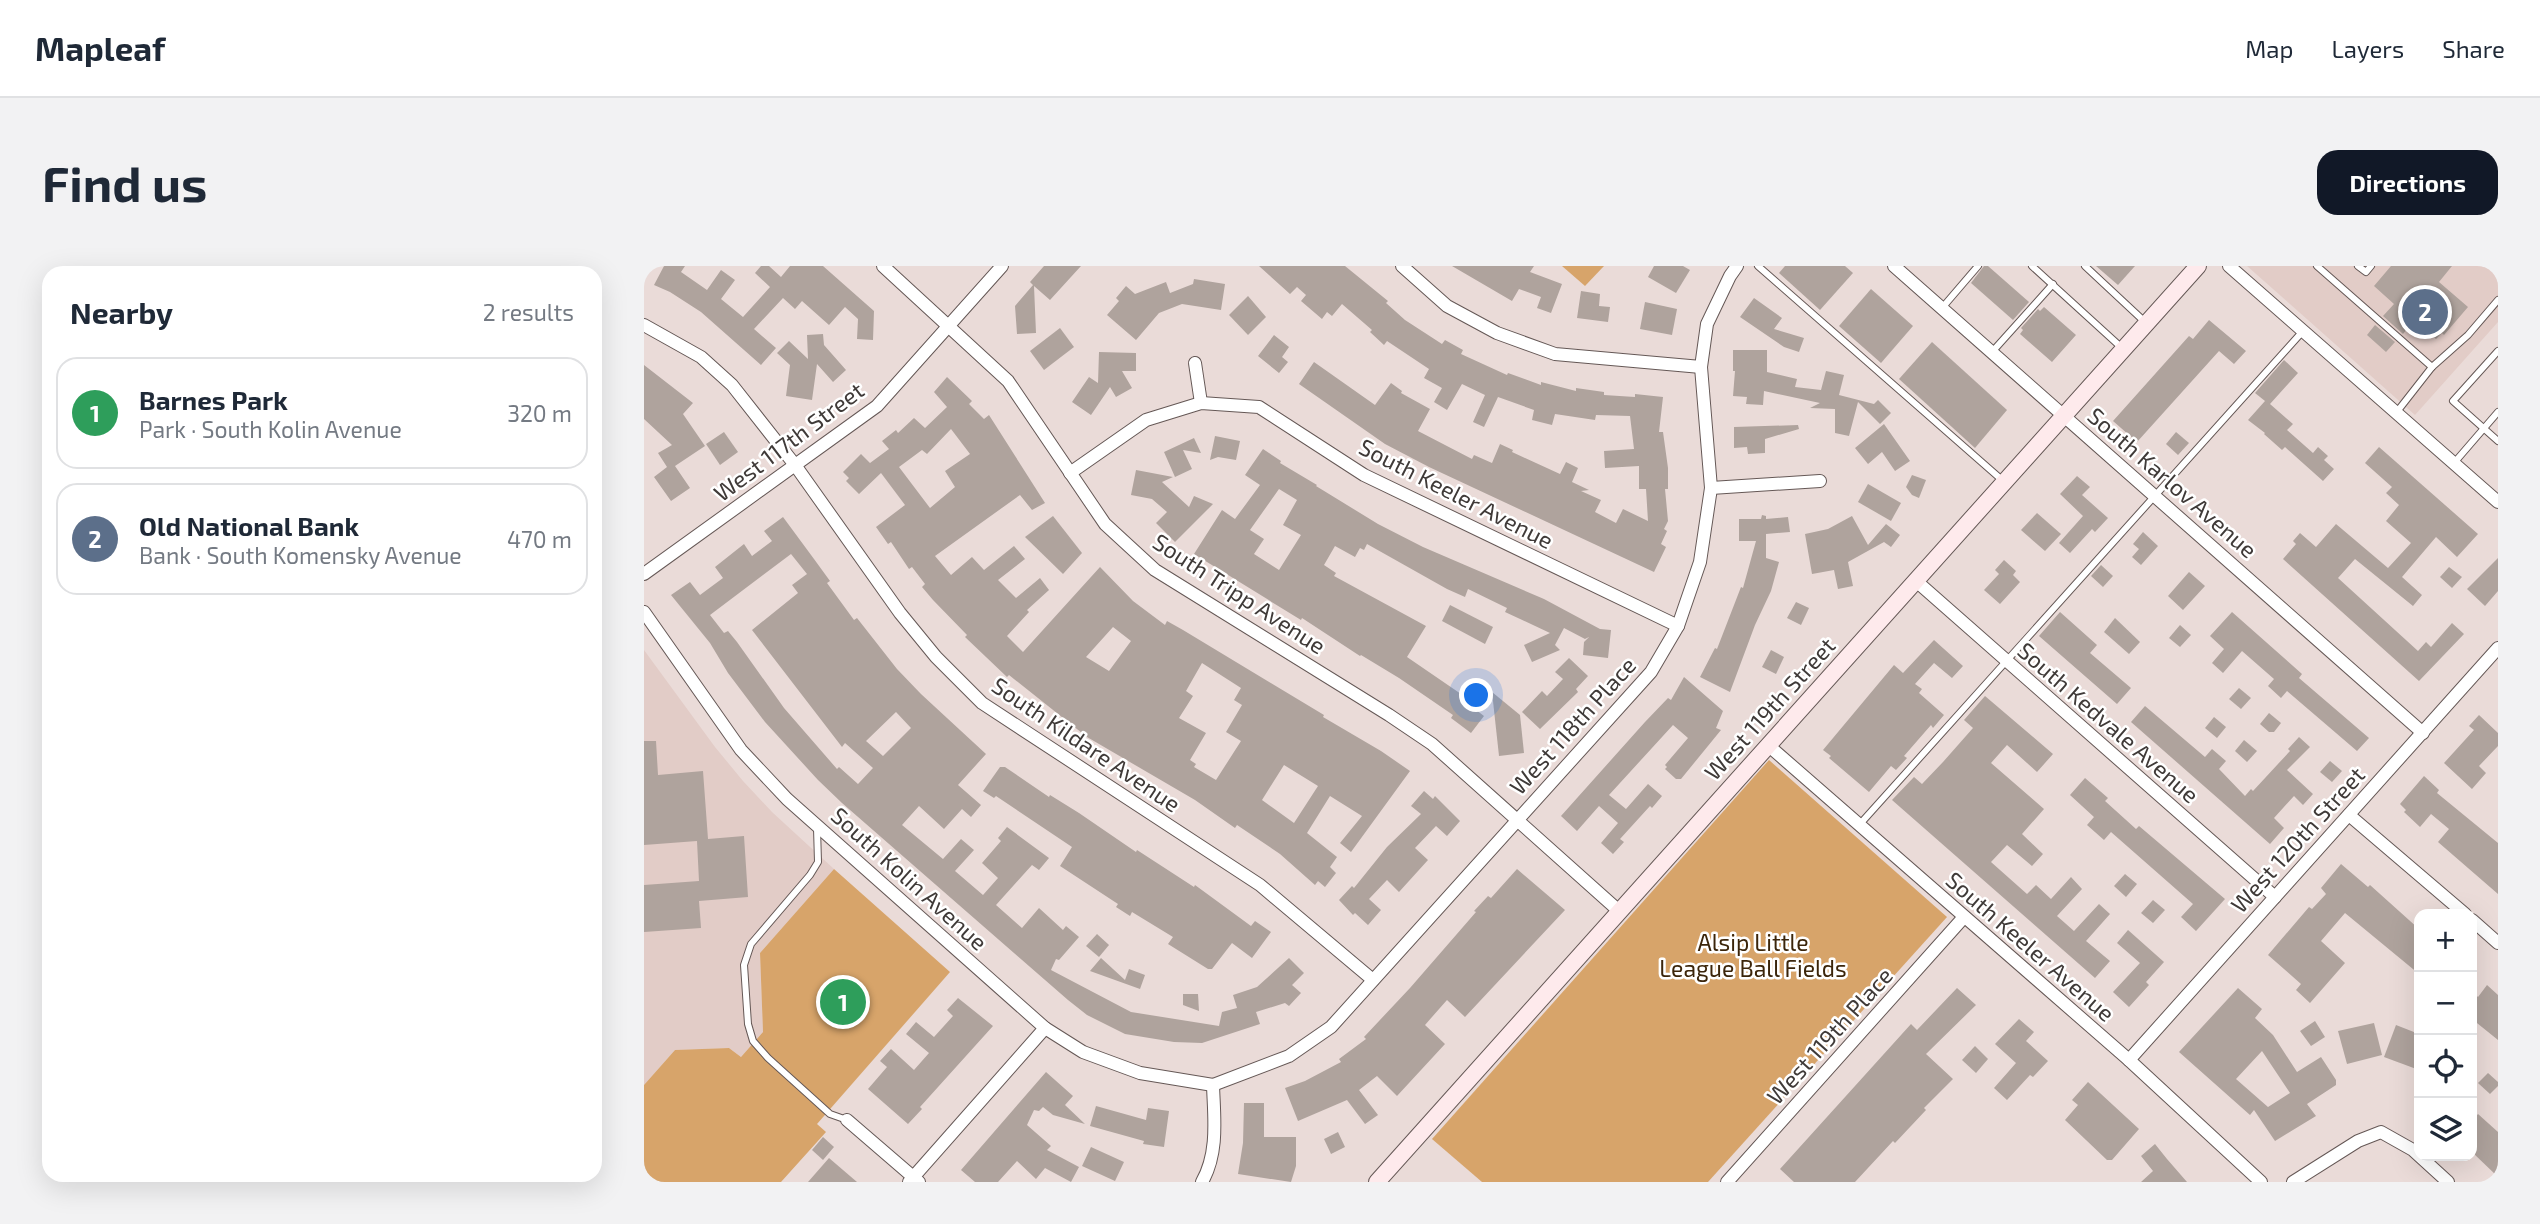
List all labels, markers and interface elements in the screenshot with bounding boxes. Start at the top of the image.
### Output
text: Mapleaf [35,28,165,68]
text: Map [2245,34,2293,63]
text: Layers [2331,34,2404,63]
text: Share [2442,34,2505,63]
button: Directions [2317,150,2498,215]
text: Find us [42,153,207,212]
pin: 2 [2402,286,2448,338]
text: Nearby [70,294,173,330]
text: 2 results [483,298,574,326]
street label: West 117th Street [708,376,869,507]
text: Barnes Park [139,384,288,415]
text: 1 [90,399,100,427]
text: 320 m [507,399,572,427]
street label: South Karlov Avenue [2082,401,2263,563]
text: Park · South Kolin Avenue [139,415,402,443]
street label: South Keeler Avenue [1355,432,1558,554]
text: Old National Bank [139,510,359,541]
text: 2 [88,525,102,553]
text: 470 m [507,525,572,553]
street label: South Tripp Avenue [1148,527,1331,659]
text: Bank · South Komensky Avenue [139,541,462,569]
street label: West 119th Street [1698,631,1841,785]
street label: South Kedvale Avenue [2012,636,2205,808]
street label: West 118th Place [1503,651,1641,800]
street label: South Kildare Avenue [987,671,1186,818]
your location [1459,678,1493,712]
street label: West 120th Street [2224,761,2370,918]
street label: South Kolin Avenue [826,801,993,956]
street label: South Keeler Avenue [1941,866,2121,1027]
map controls [2414,909,2477,1161]
button: + [2414,909,2477,972]
park label: Alsip Little League Ball Fields [1659,928,1847,982]
street label: West 119th Place [1760,961,1898,1110]
button: − [2414,972,2477,1035]
pin: 1 [820,976,866,1028]
button: locate [2414,1035,2477,1098]
button: layers [2414,1098,2477,1161]

